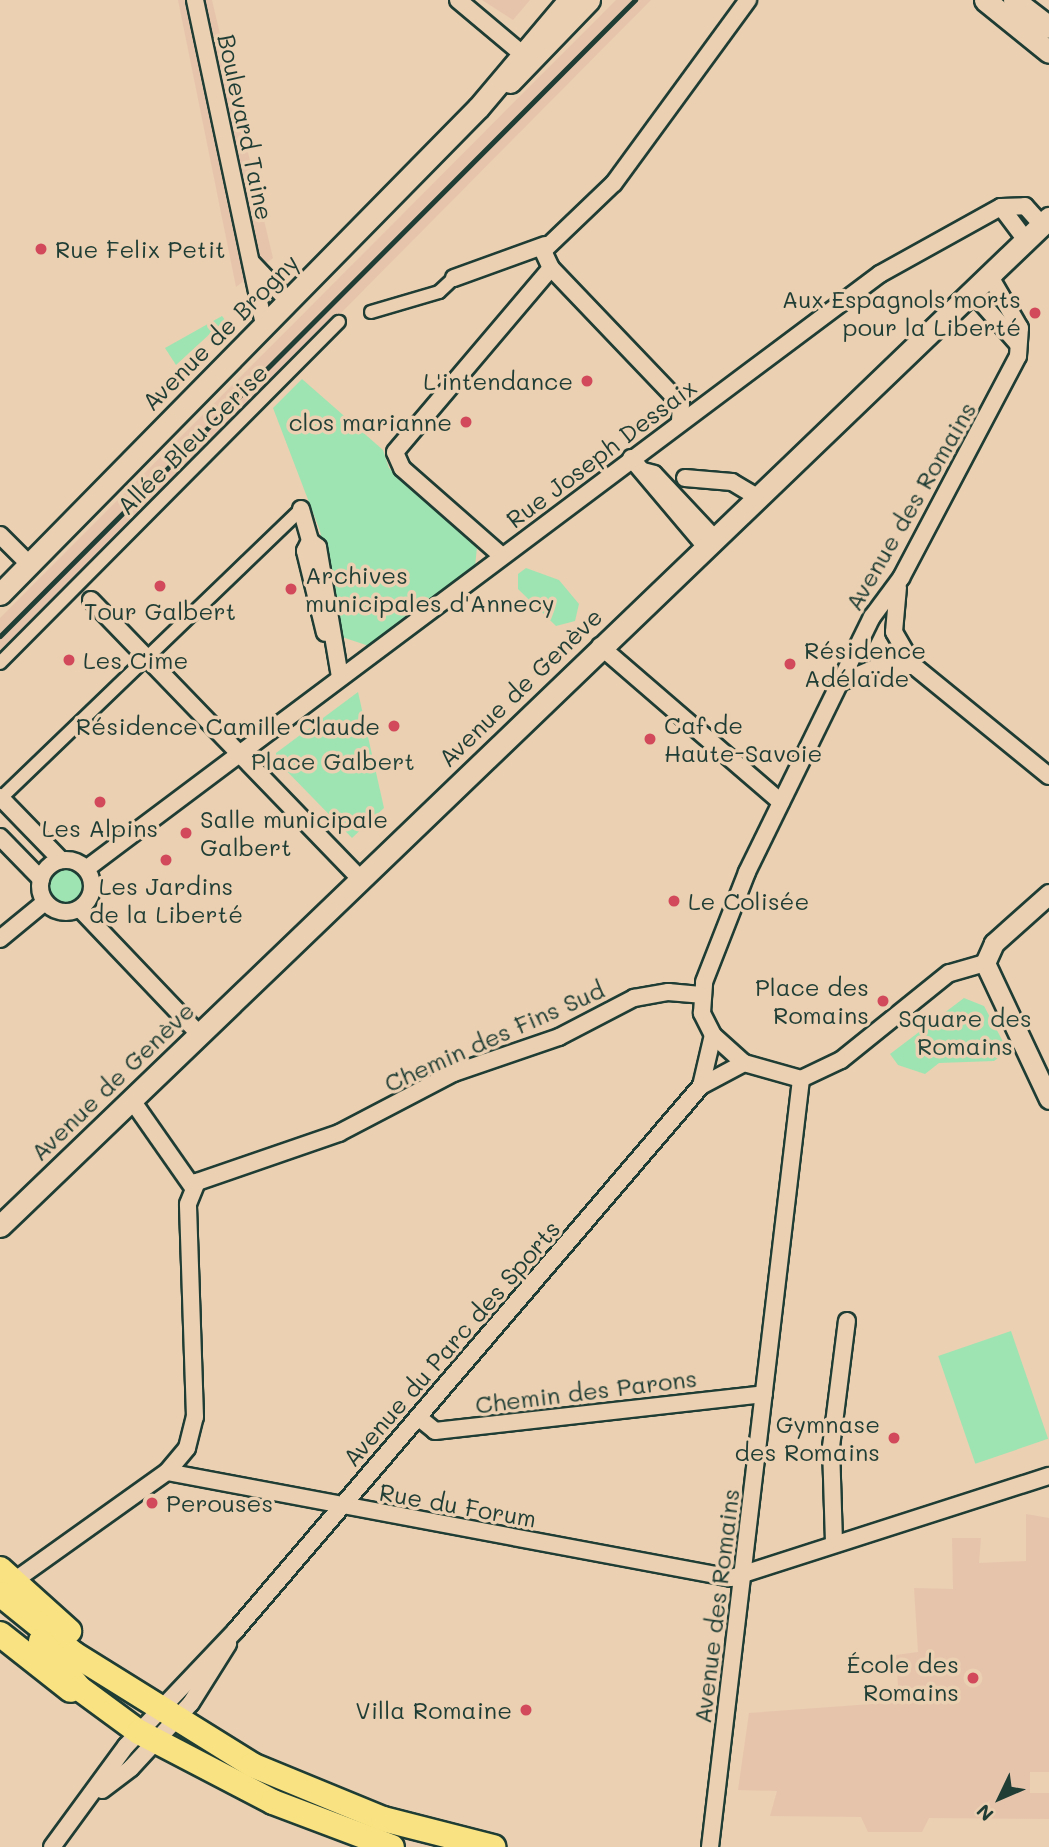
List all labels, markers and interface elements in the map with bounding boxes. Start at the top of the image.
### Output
street label: Boulevard Taine [212,31,280,223]
place label: Rue Felix Petit [55,235,226,263]
marker: Rue Felix Petit [33,241,49,257]
street label: Avenue de Brogny [136,248,304,416]
place label: Aux Espagnols morts pour la Liberté [782,285,1021,341]
marker: Aux Espagnols morts pour la Liberté [1027,305,1043,321]
street label: Allée Bleu Cerise [111,358,273,520]
place label: L'intendance [423,367,573,395]
street label: Rue Joseph Dessaix [500,372,702,534]
marker: L'intendance [579,373,595,389]
street label: Avenue des Romains [838,397,982,615]
place label: clos marianne [288,408,452,436]
marker: clos marianne [458,414,474,430]
place label: Archives municipales d'Annecy [305,561,555,617]
marker: Tour Galbert [152,578,168,594]
marker: Archives municipales d'Annecy [283,581,299,597]
place label: Tour Galbert [84,597,236,625]
street label: Avenue de Genève [432,602,608,772]
place label: Résidence Adélaïde [804,636,926,692]
place label: Les Cime [83,646,188,674]
marker: Les Cime [61,652,77,668]
marker: Résidence Adélaïde [782,656,798,672]
place label: Caf de Haute-Savoie [664,711,822,767]
place label: Résidence Camille Claude [76,712,380,740]
marker: Résidence Camille Claude [386,718,402,734]
marker: Caf de Haute-Savoie [642,731,658,747]
park label: Place Galbert [251,747,415,775]
marker: Les Alpins [92,794,108,810]
place label: Salle municipale Galbert [200,805,388,861]
place label: Les Alpins [42,814,158,842]
marker: Salle municipale Galbert [178,825,194,841]
marker: Les Jardins de la Liberté [158,852,174,868]
place label: Les Jardins de la Liberté [89,872,243,928]
place label: Le Colisée [688,887,809,915]
marker: Le Colisée [666,893,682,909]
place label: Place des Romains [755,973,869,1029]
street label: Chemin des Fins Sud [380,975,608,1097]
marker: Place des Romains [875,993,891,1009]
street label: Avenue de Genève [24,996,200,1166]
park label: Square des Romains [898,1004,1032,1060]
street label: Avenue du Parc des Sports [336,1214,566,1472]
street label: Chemin des Parons [473,1363,699,1419]
place label: Gymnase des Romains [735,1410,880,1466]
marker: Gymnase des Romains [886,1430,902,1446]
street label: Rue du Forum [377,1477,539,1533]
street label: Avenue des Romains [687,1487,745,1725]
place label: Perouses [166,1489,273,1517]
marker: Perouses [144,1495,160,1511]
place label: École des Romains [847,1650,959,1706]
marker: École des Romains [965,1670,981,1686]
place label: Villa Romaine [355,1696,512,1724]
marker: Villa Romaine [518,1702,534,1718]
north arrow [965,1763,1035,1833]
text: N [971,1799,999,1827]

